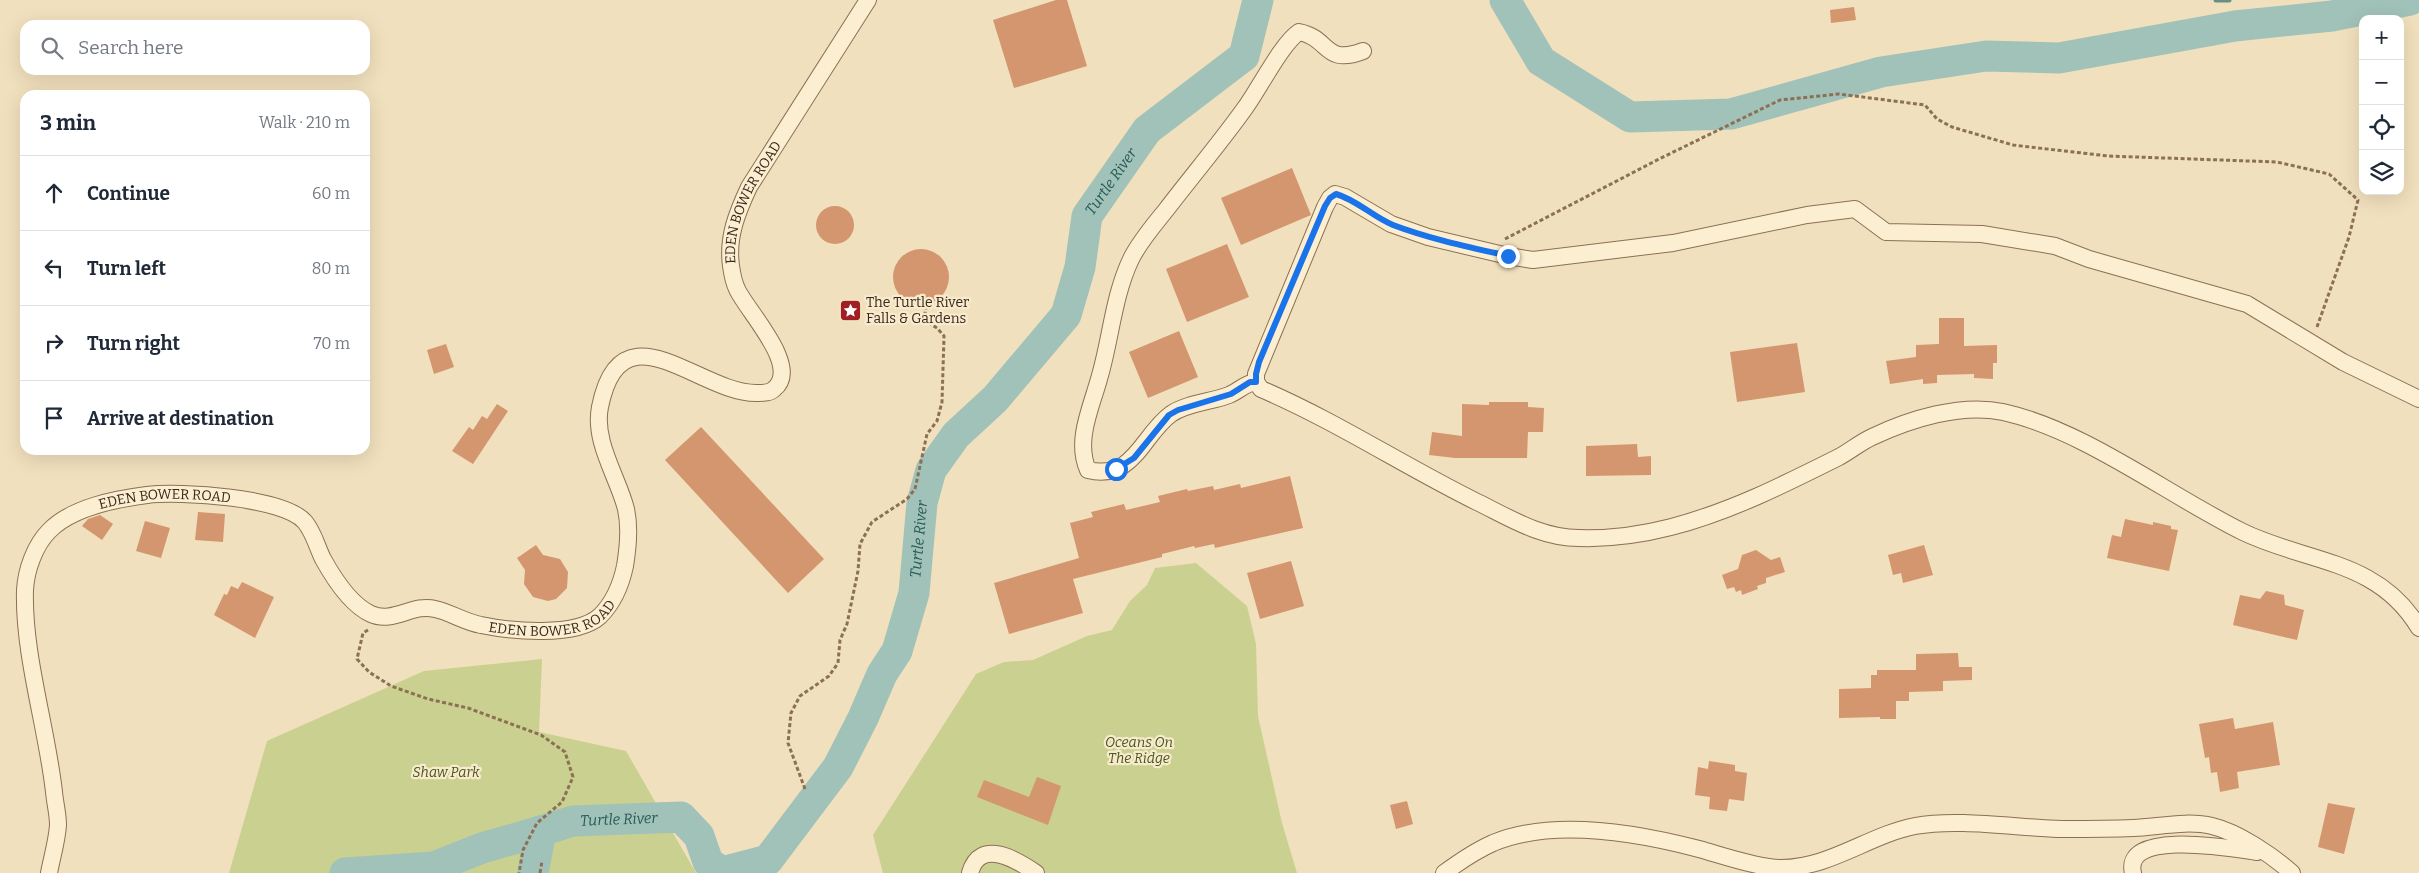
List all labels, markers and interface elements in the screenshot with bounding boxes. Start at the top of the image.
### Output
map controls [2359,15,2404,195]
button: + [2359,15,2404,60]
search box [20,20,370,75]
icon: search [38,34,66,62]
text: Search here [78,36,183,59]
button: − [2359,60,2404,105]
button: locate [2359,105,2404,150]
text: 3 min [40,110,96,136]
text: Walk · 210 m [259,113,350,132]
street label: EDEN BOWER ROAD [722,138,785,265]
water label: Turtle River [1081,144,1141,219]
button: layers [2359,150,2404,195]
icon: ahead [40,179,68,207]
text: Continue [87,182,170,205]
text: 60 m [312,184,350,203]
route end [1497,245,1520,268]
icon: left [40,254,68,282]
text: Turn left [87,257,166,280]
text: 80 m [312,259,350,278]
place label: The Turtle River Falls & Gardens [866,294,969,327]
place icon: The Turtle River Falls & Gardens [838,298,862,322]
icon: right [40,329,68,357]
text: Turn right [87,332,180,355]
text: 70 m [314,334,350,353]
icon: arrive [40,404,68,432]
text: Arrive at destination [87,407,274,430]
route start [1105,458,1128,481]
street label: EDEN BOWER ROAD [96,485,232,513]
water label: Turtle River [906,499,931,579]
street label: EDEN BOWER ROAD [487,597,619,640]
park label: Oceans On The Ridge [1105,734,1173,767]
park label: Shaw Park [412,764,480,781]
water label: Turtle River [580,809,659,830]

